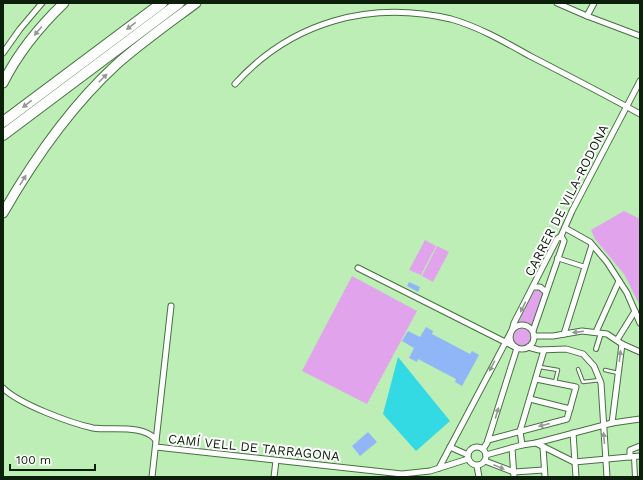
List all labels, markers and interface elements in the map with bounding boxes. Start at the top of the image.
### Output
one-way arrow [126,22,136,30]
one-way arrow [33,26,42,37]
one-way arrow [98,73,108,83]
one-way arrow [21,100,32,108]
street label: CARRER DE VILA-RODONA [522,121,612,279]
one-way arrow [19,174,27,185]
one-way arrow [520,301,526,312]
one-way arrow [572,329,584,336]
one-way arrow [617,350,624,362]
one-way arrow [489,361,495,372]
one-way arrow [494,407,500,419]
one-way arrow [537,422,549,428]
street label: CAMÍ VELL DE TARRAGONA [167,430,341,464]
one-way arrow [600,432,607,444]
scale bar [10,446,95,472]
text: 100 m [16,453,51,467]
one-way arrow [494,464,506,470]

